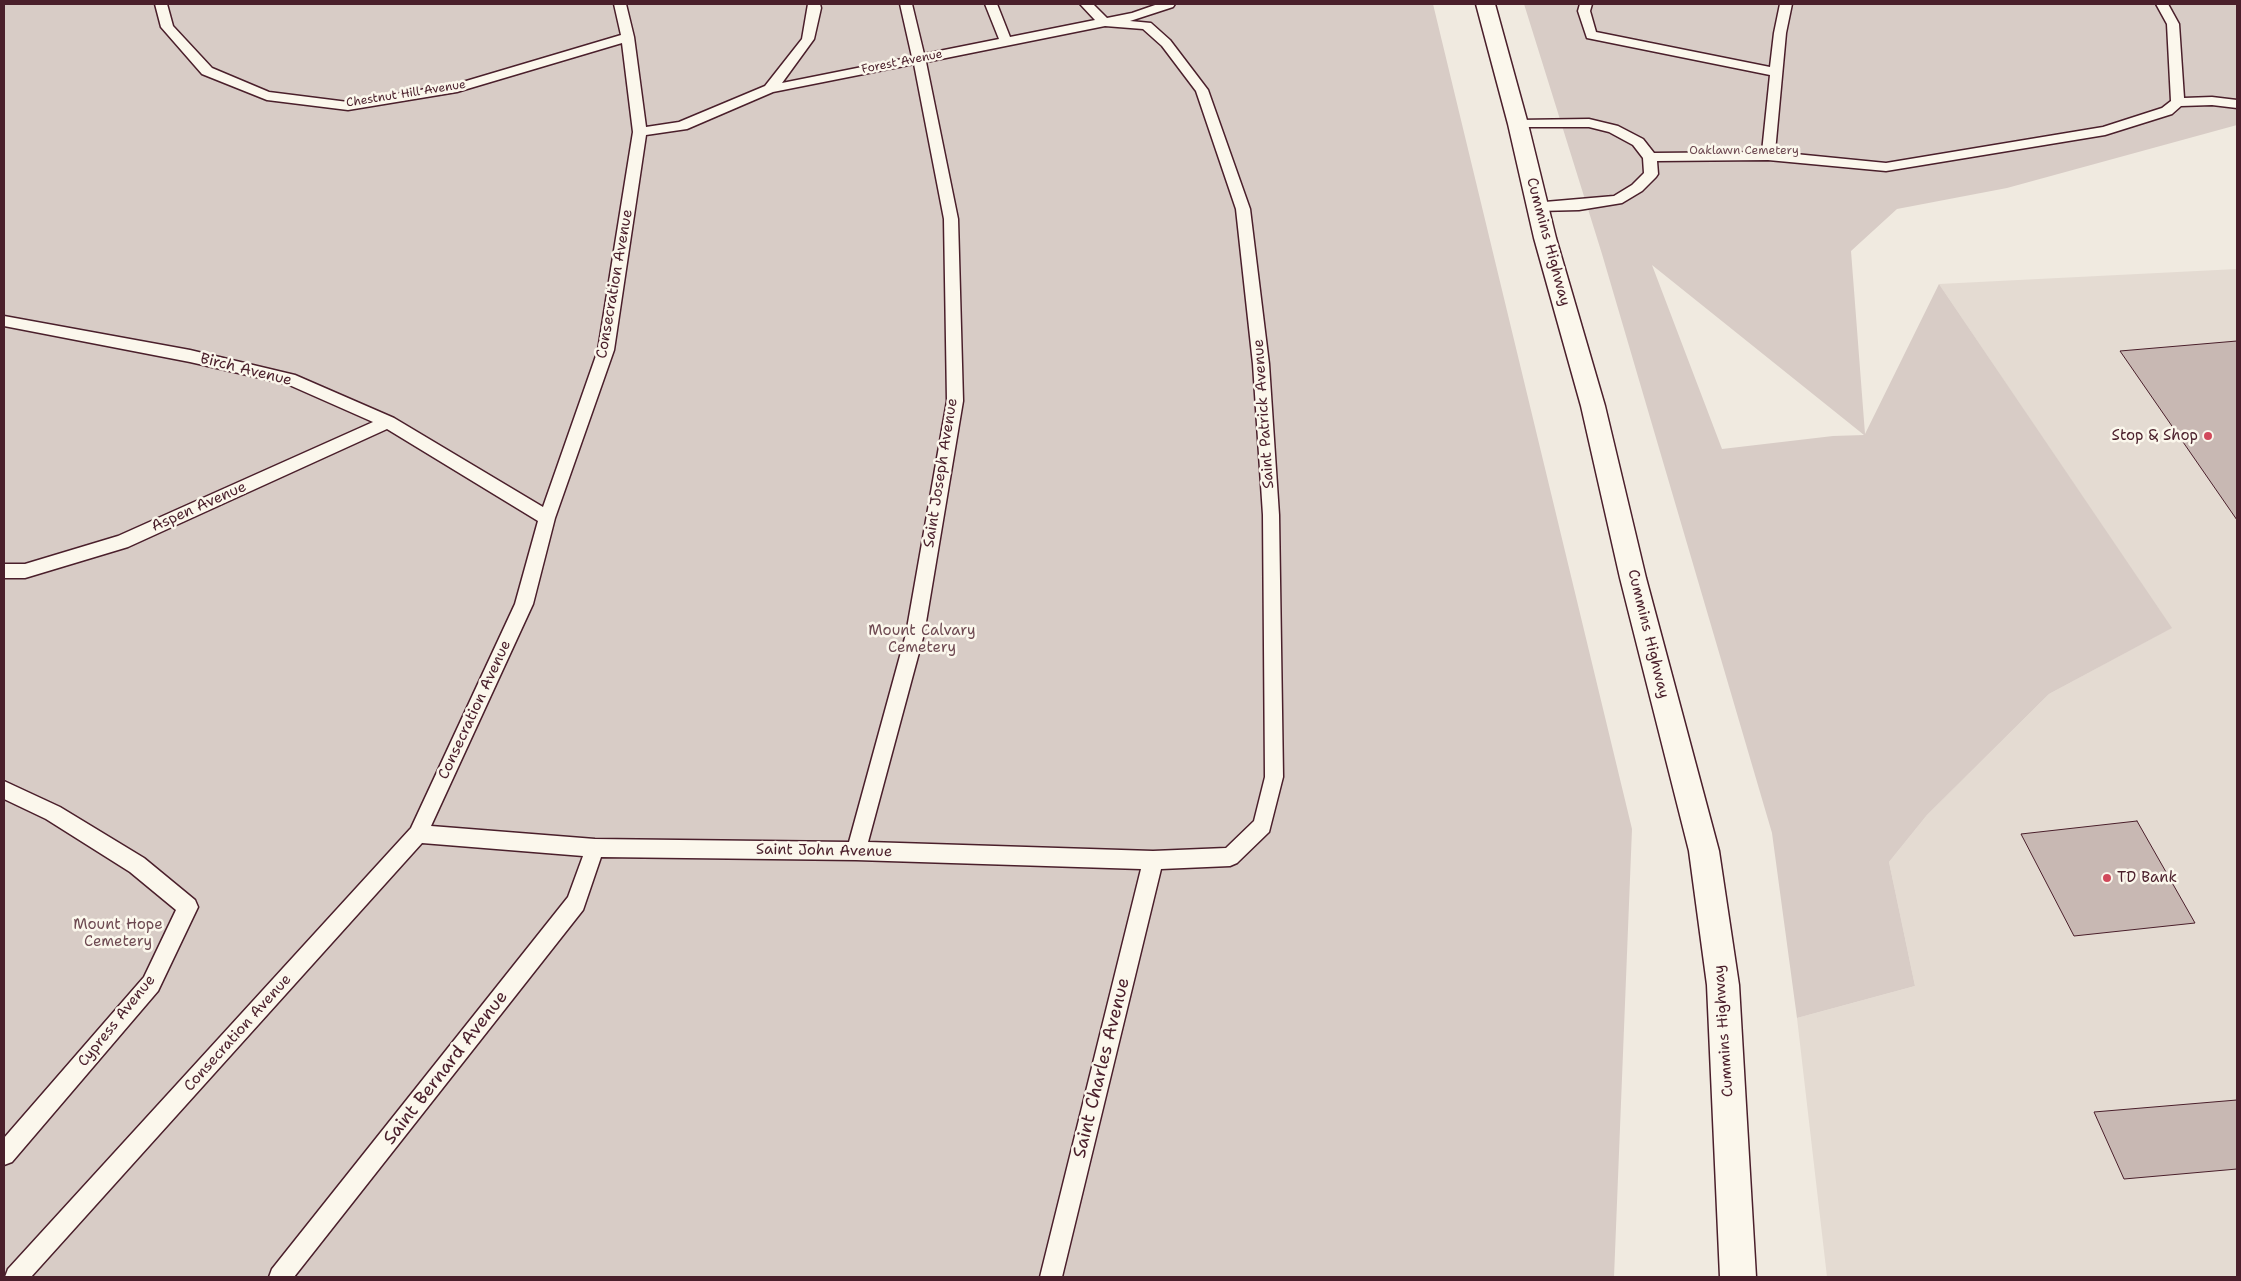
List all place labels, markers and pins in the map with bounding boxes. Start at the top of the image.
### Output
place label: Stop & Shop [2112,427,2198,445]
marker: Stop & Shop [2202,430,2214,442]
place label: TD Bank [2117,869,2177,887]
marker: TD Bank [2101,872,2113,884]

